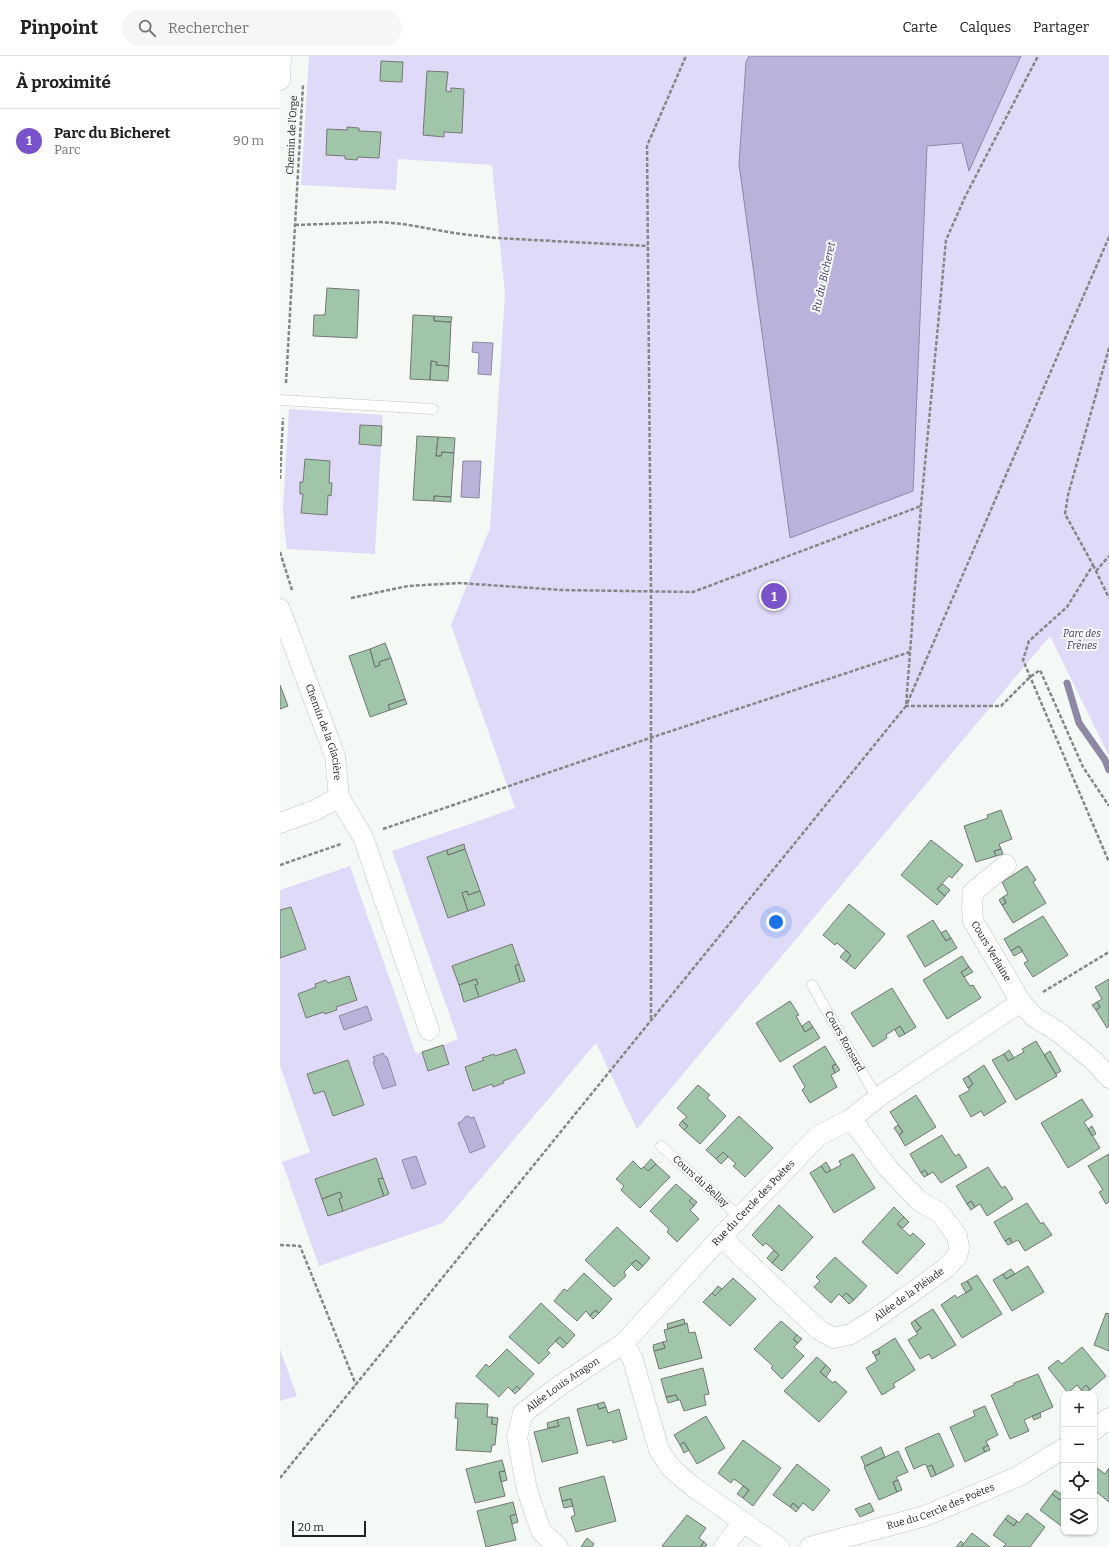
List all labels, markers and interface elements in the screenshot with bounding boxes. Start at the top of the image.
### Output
search box [122,10,402,46]
text: Pinpoint [20,16,98,39]
icon: search [136,17,158,39]
text: Rechercher [168,19,249,37]
text: Carte [902,19,938,36]
text: Calques [960,19,1011,36]
text: Partager [1033,19,1089,36]
text: À proximité [16,72,111,93]
street label: Chemin de l'Orge [284,95,300,175]
text: Parc du Bicheret [54,124,170,142]
text: 1 [26,133,32,148]
text: 90 m [233,133,264,148]
text: Parc [54,142,81,157]
water label: Ru du Bicheret [810,241,838,313]
pin: 1 [761,581,787,611]
park label: Parc des Frênes [1063,628,1101,652]
street label: Chemin de la Glacière [303,682,343,781]
your location [766,912,786,932]
street label: Cours Verlaine [968,919,1014,984]
street label: Cours Ronsard [822,1009,867,1074]
street label: Cours du Bellay [670,1153,731,1210]
street label: Rue du Cercle des Poètes [710,1157,798,1249]
street label: Allée de la Pléiade [872,1265,947,1324]
street label: Allée Louis Aragon [524,1355,602,1415]
map controls [1061,1391,1097,1535]
button: + [1061,1391,1097,1427]
button: − [1061,1427,1097,1463]
button: locate [1061,1463,1097,1499]
street label: Rue du Cercle des Poètes [885,1481,997,1532]
button: layers [1061,1499,1097,1535]
scale bar [292,1519,366,1538]
text: 20 m [298,1521,324,1534]

